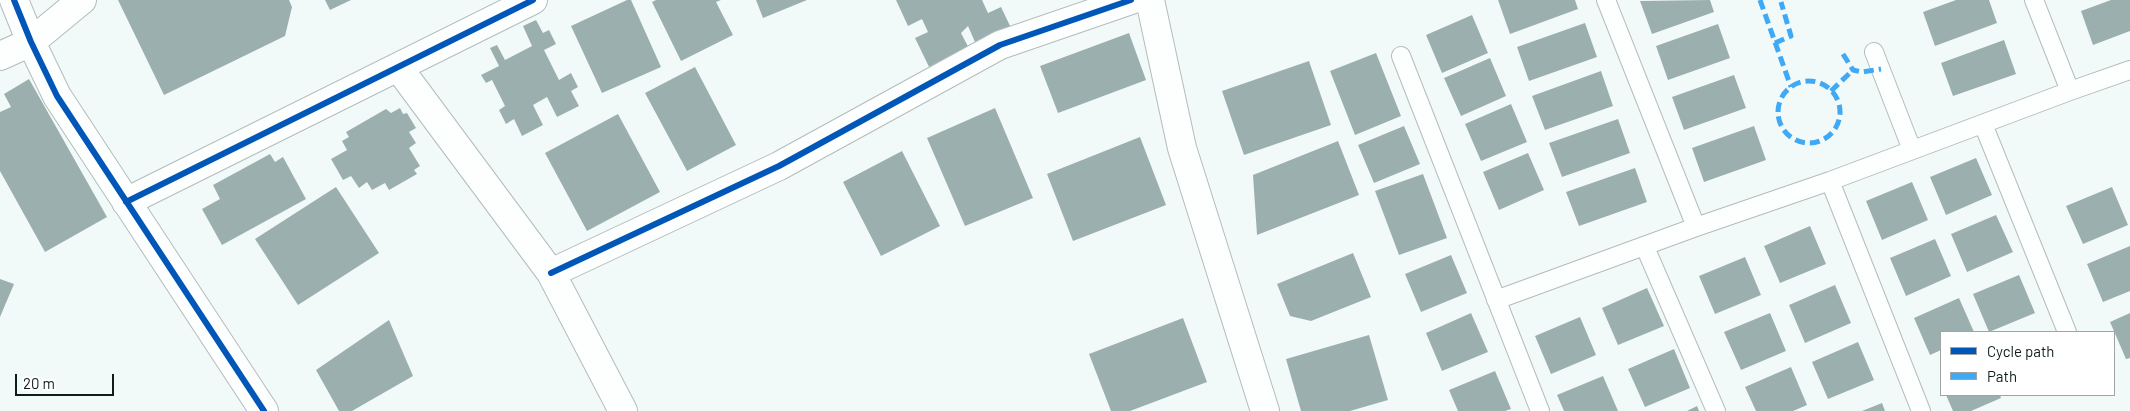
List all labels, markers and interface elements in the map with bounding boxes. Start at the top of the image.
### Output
legend [1940,331,2115,396]
text: Cycle path [1987,342,2054,360]
scale bar [18,364,116,396]
text: Path [1987,367,2017,385]
text: 20 m [23,374,55,392]

